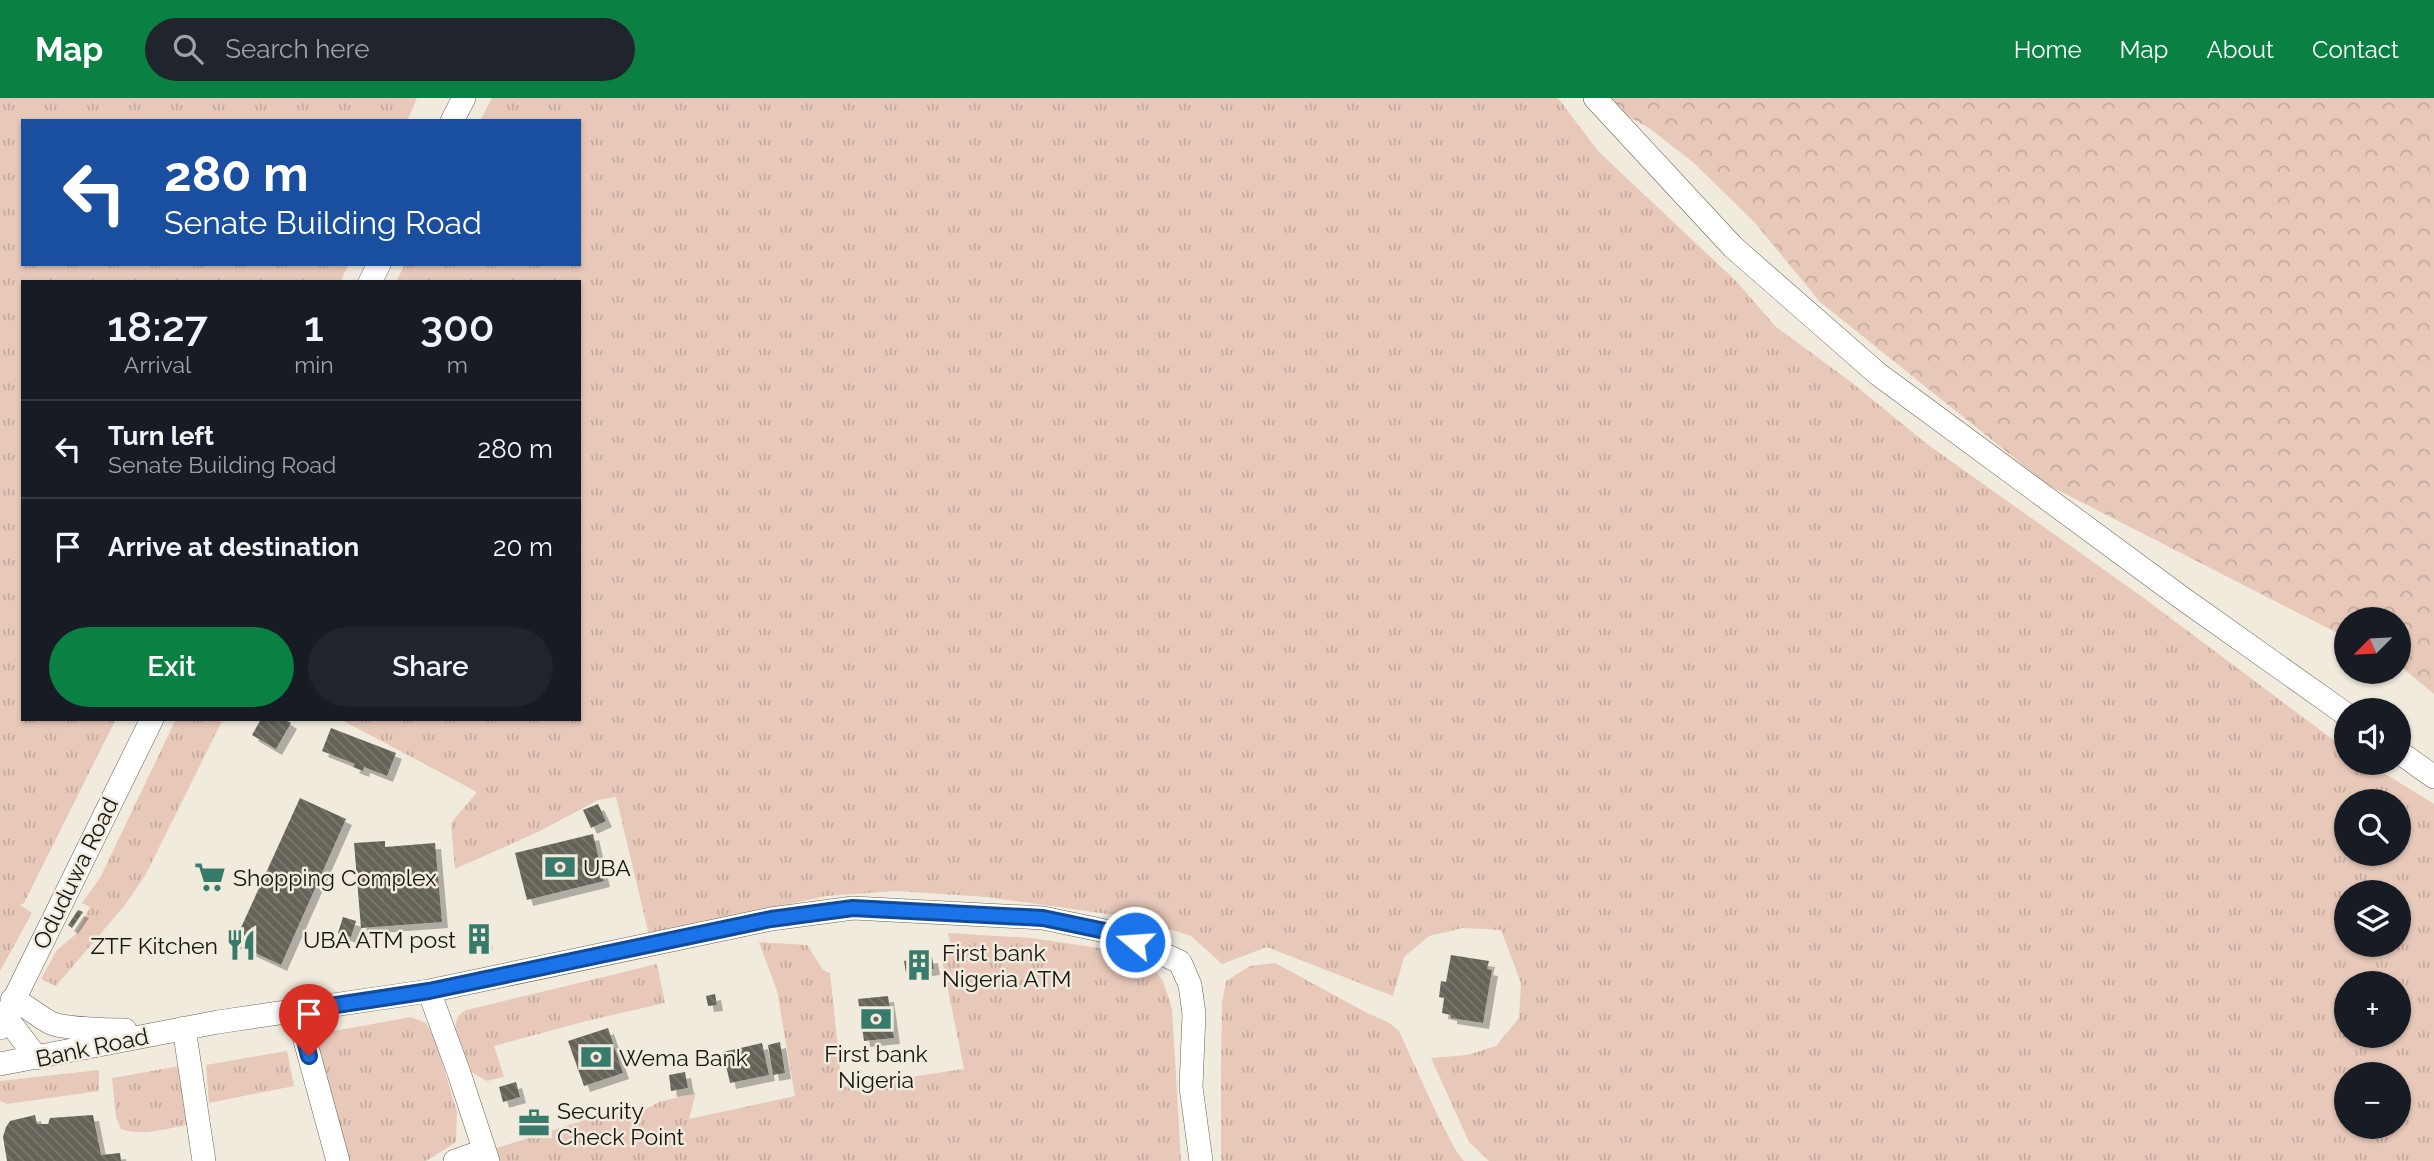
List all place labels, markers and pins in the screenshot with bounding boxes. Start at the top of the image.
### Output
bank icon: UBA [543,850,577,884]
place label: UBA [583,854,631,881]
supermarket icon: Shopping Complex [193,860,227,894]
place label: Shopping Complex [233,864,437,891]
building icon: UBA ATM post [462,922,496,956]
place label: UBA ATM post [303,926,456,953]
restaurant icon: ZTF Kitchen [224,928,258,962]
place label: ZTF Kitchen [90,932,218,959]
place label: First bank Nigeria ATM [942,939,1071,992]
building icon: First bank Nigeria ATM [902,948,936,982]
pin [279,984,339,1056]
bank icon: First bank Nigeria [859,1002,893,1036]
bank icon: Wema Bank [579,1040,613,1074]
place label: First bank Nigeria [824,1040,928,1093]
place label: Wema Bank [619,1044,748,1071]
place label: Security Check Point [557,1097,684,1150]
office icon: Security Check Point [517,1106,551,1140]

